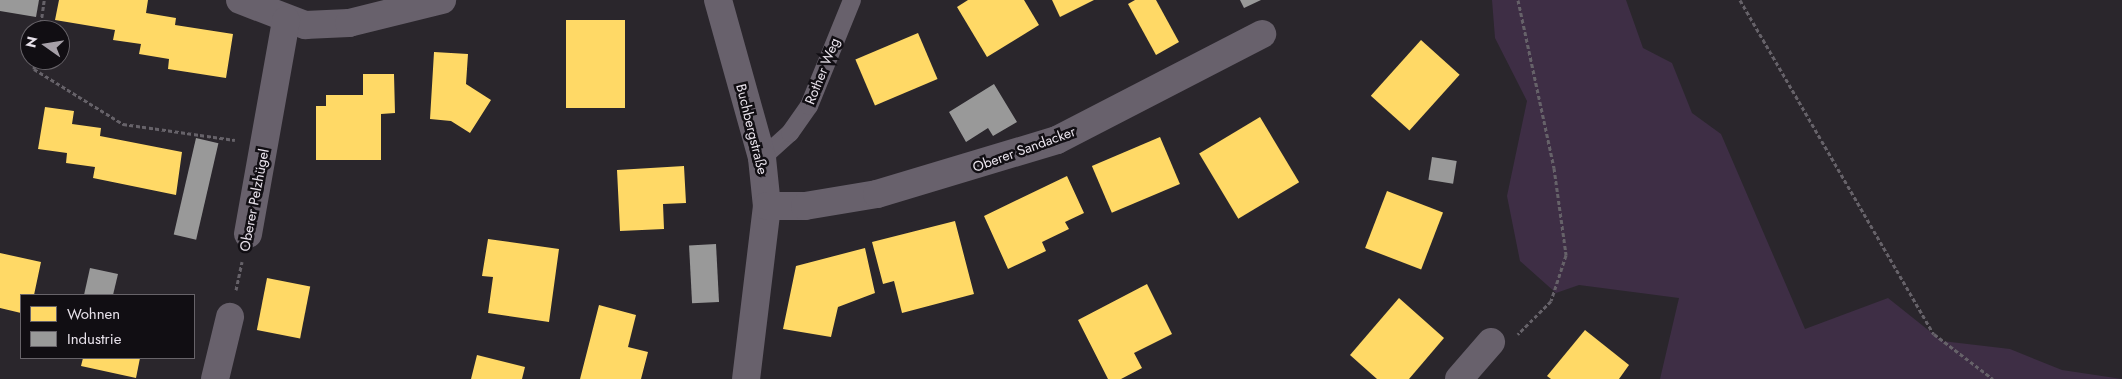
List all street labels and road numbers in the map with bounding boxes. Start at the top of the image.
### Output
street label: Rother Weg [801,35,843,107]
street label: Buchbergstraße [733,82,771,176]
street label: Oberer Sandacker [970,123,1078,175]
street label: Oberer Pelzhügel [236,147,272,253]

